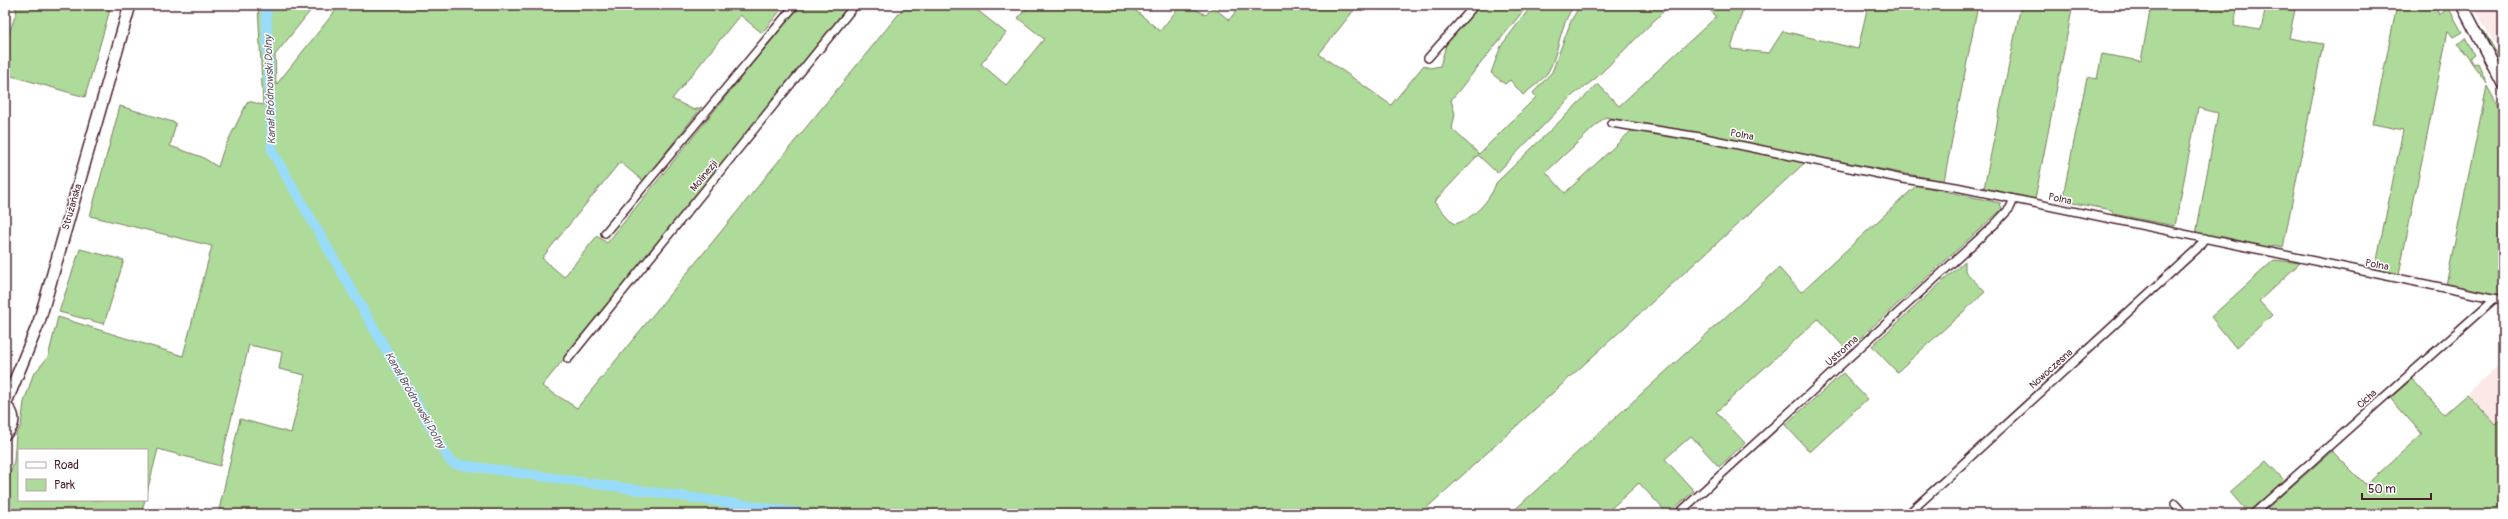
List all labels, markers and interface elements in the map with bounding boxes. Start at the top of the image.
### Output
water label: Kanał Bródnowski Dolny [262,34,278,145]
street label: Polna [1729,127,1755,143]
street label: Molinezji [688,158,720,194]
street label: Strużańska [60,182,84,231]
street label: Polna [2047,191,2073,207]
street label: Polna [2364,257,2390,273]
street label: Ustronna [1823,333,1861,369]
street label: Nowoczesna [2027,346,2075,392]
water label: Kanał Bródnowski Dolny [382,350,449,452]
street label: Cicha [2355,387,2380,411]
legend [18,449,148,501]
text: Road [54,458,79,473]
scale bar [2362,475,2431,501]
text: Park [54,478,75,493]
text: 50 m [2368,482,2396,497]

